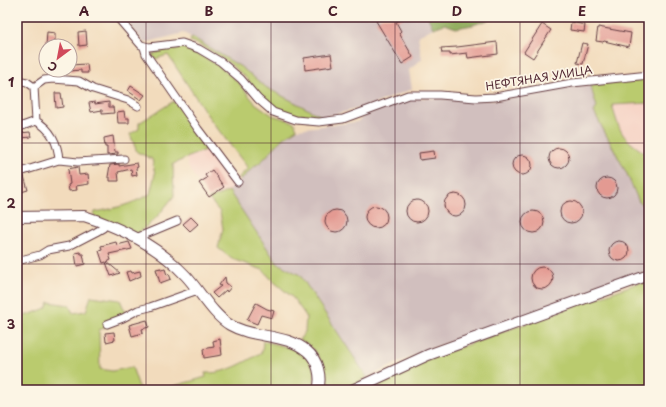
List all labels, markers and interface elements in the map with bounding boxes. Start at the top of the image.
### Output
text: A [79,1,89,20]
text: B [205,1,214,20]
text: C [328,1,338,20]
text: D [452,1,462,20]
text: E [578,1,586,20]
north arrow [38,38,78,78]
text: С [44,58,60,76]
street label: НЕФТЯНАЯ УЛИЦА [484,61,594,94]
text: 1 [8,72,14,91]
text: 2 [6,193,16,212]
text: 3 [7,314,16,333]

